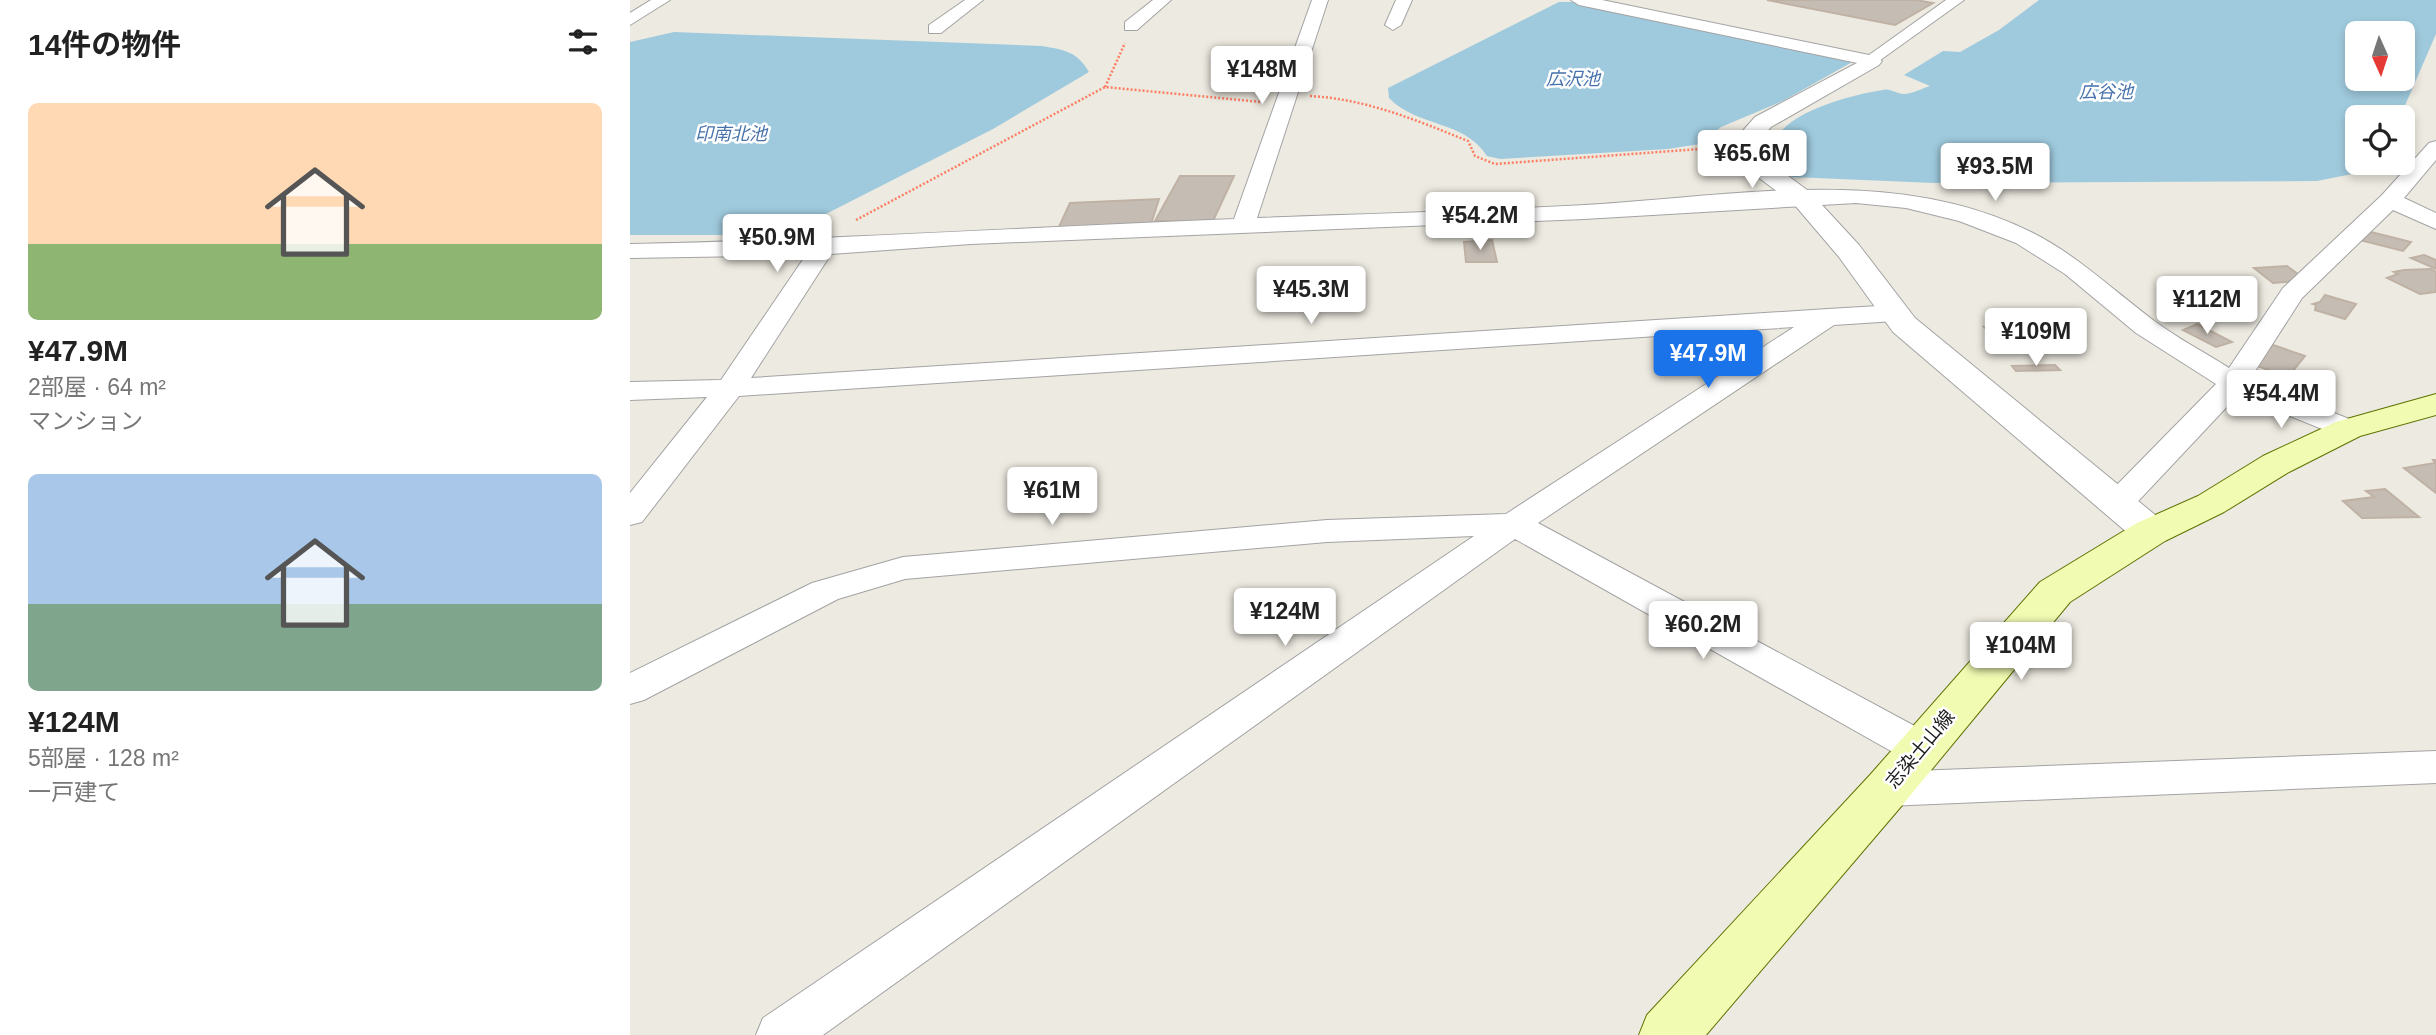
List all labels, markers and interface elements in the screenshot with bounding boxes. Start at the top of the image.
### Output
north arrow [2345,21,2415,91]
map controls [2345,21,2415,175]
icon: filters [564,23,602,61]
text: 14件の物件 [28,28,181,61]
pin: ¥148M [1213,46,1311,106]
text: ¥148M [1227,56,1297,82]
water label: 広沢池 [1546,69,1602,89]
water label: 広谷池 [2079,82,2135,102]
button: locate [2345,105,2415,175]
water label: 印南北池 [695,124,769,144]
pin: ¥65.6M [1695,130,1809,190]
text: ¥65.6M [1714,140,1790,166]
pin: ¥93.5M [1938,144,2052,203]
icon: home [252,149,378,275]
text: ¥93.5M [1957,153,2033,179]
pin: ¥54.2M [1423,192,1537,252]
text: ¥54.2M [1442,202,1518,228]
pin: ¥50.9M [720,215,834,274]
text: ¥50.9M [739,224,815,250]
pin: ¥45.3M [1254,266,1368,326]
text: ¥45.3M [1273,276,1349,302]
pin: ¥112M [2158,276,2256,336]
text: ¥112M [2172,286,2242,312]
pin: ¥109M [1987,308,2085,368]
text: ¥109M [2001,318,2071,344]
pin: ¥47.9M [1651,330,1765,390]
text: ¥47.9M [28,334,128,367]
text: ¥47.9M [1670,340,1746,366]
pin: ¥54.4M [2224,370,2338,430]
text: 2部屋 · 64 m² [28,374,166,400]
text: ¥54.4M [2243,380,2319,406]
text: マンション [28,408,143,434]
pin: ¥61M [1011,468,1093,527]
text: ¥61M [1023,477,1081,503]
icon: home [252,520,378,646]
pin: ¥124M [1236,588,1334,648]
text: ¥124M [1250,598,1320,624]
pin: ¥60.2M [1646,602,1760,661]
text: ¥60.2M [1665,611,1741,637]
pin: ¥104M [1972,622,2070,682]
text: ¥104M [1986,632,2056,658]
text: ¥124M [28,705,120,738]
street label: 志染土山線 [1881,706,1959,792]
text: 5部屋 · 128 m² [28,745,179,771]
text: 一戸建て [28,779,120,805]

